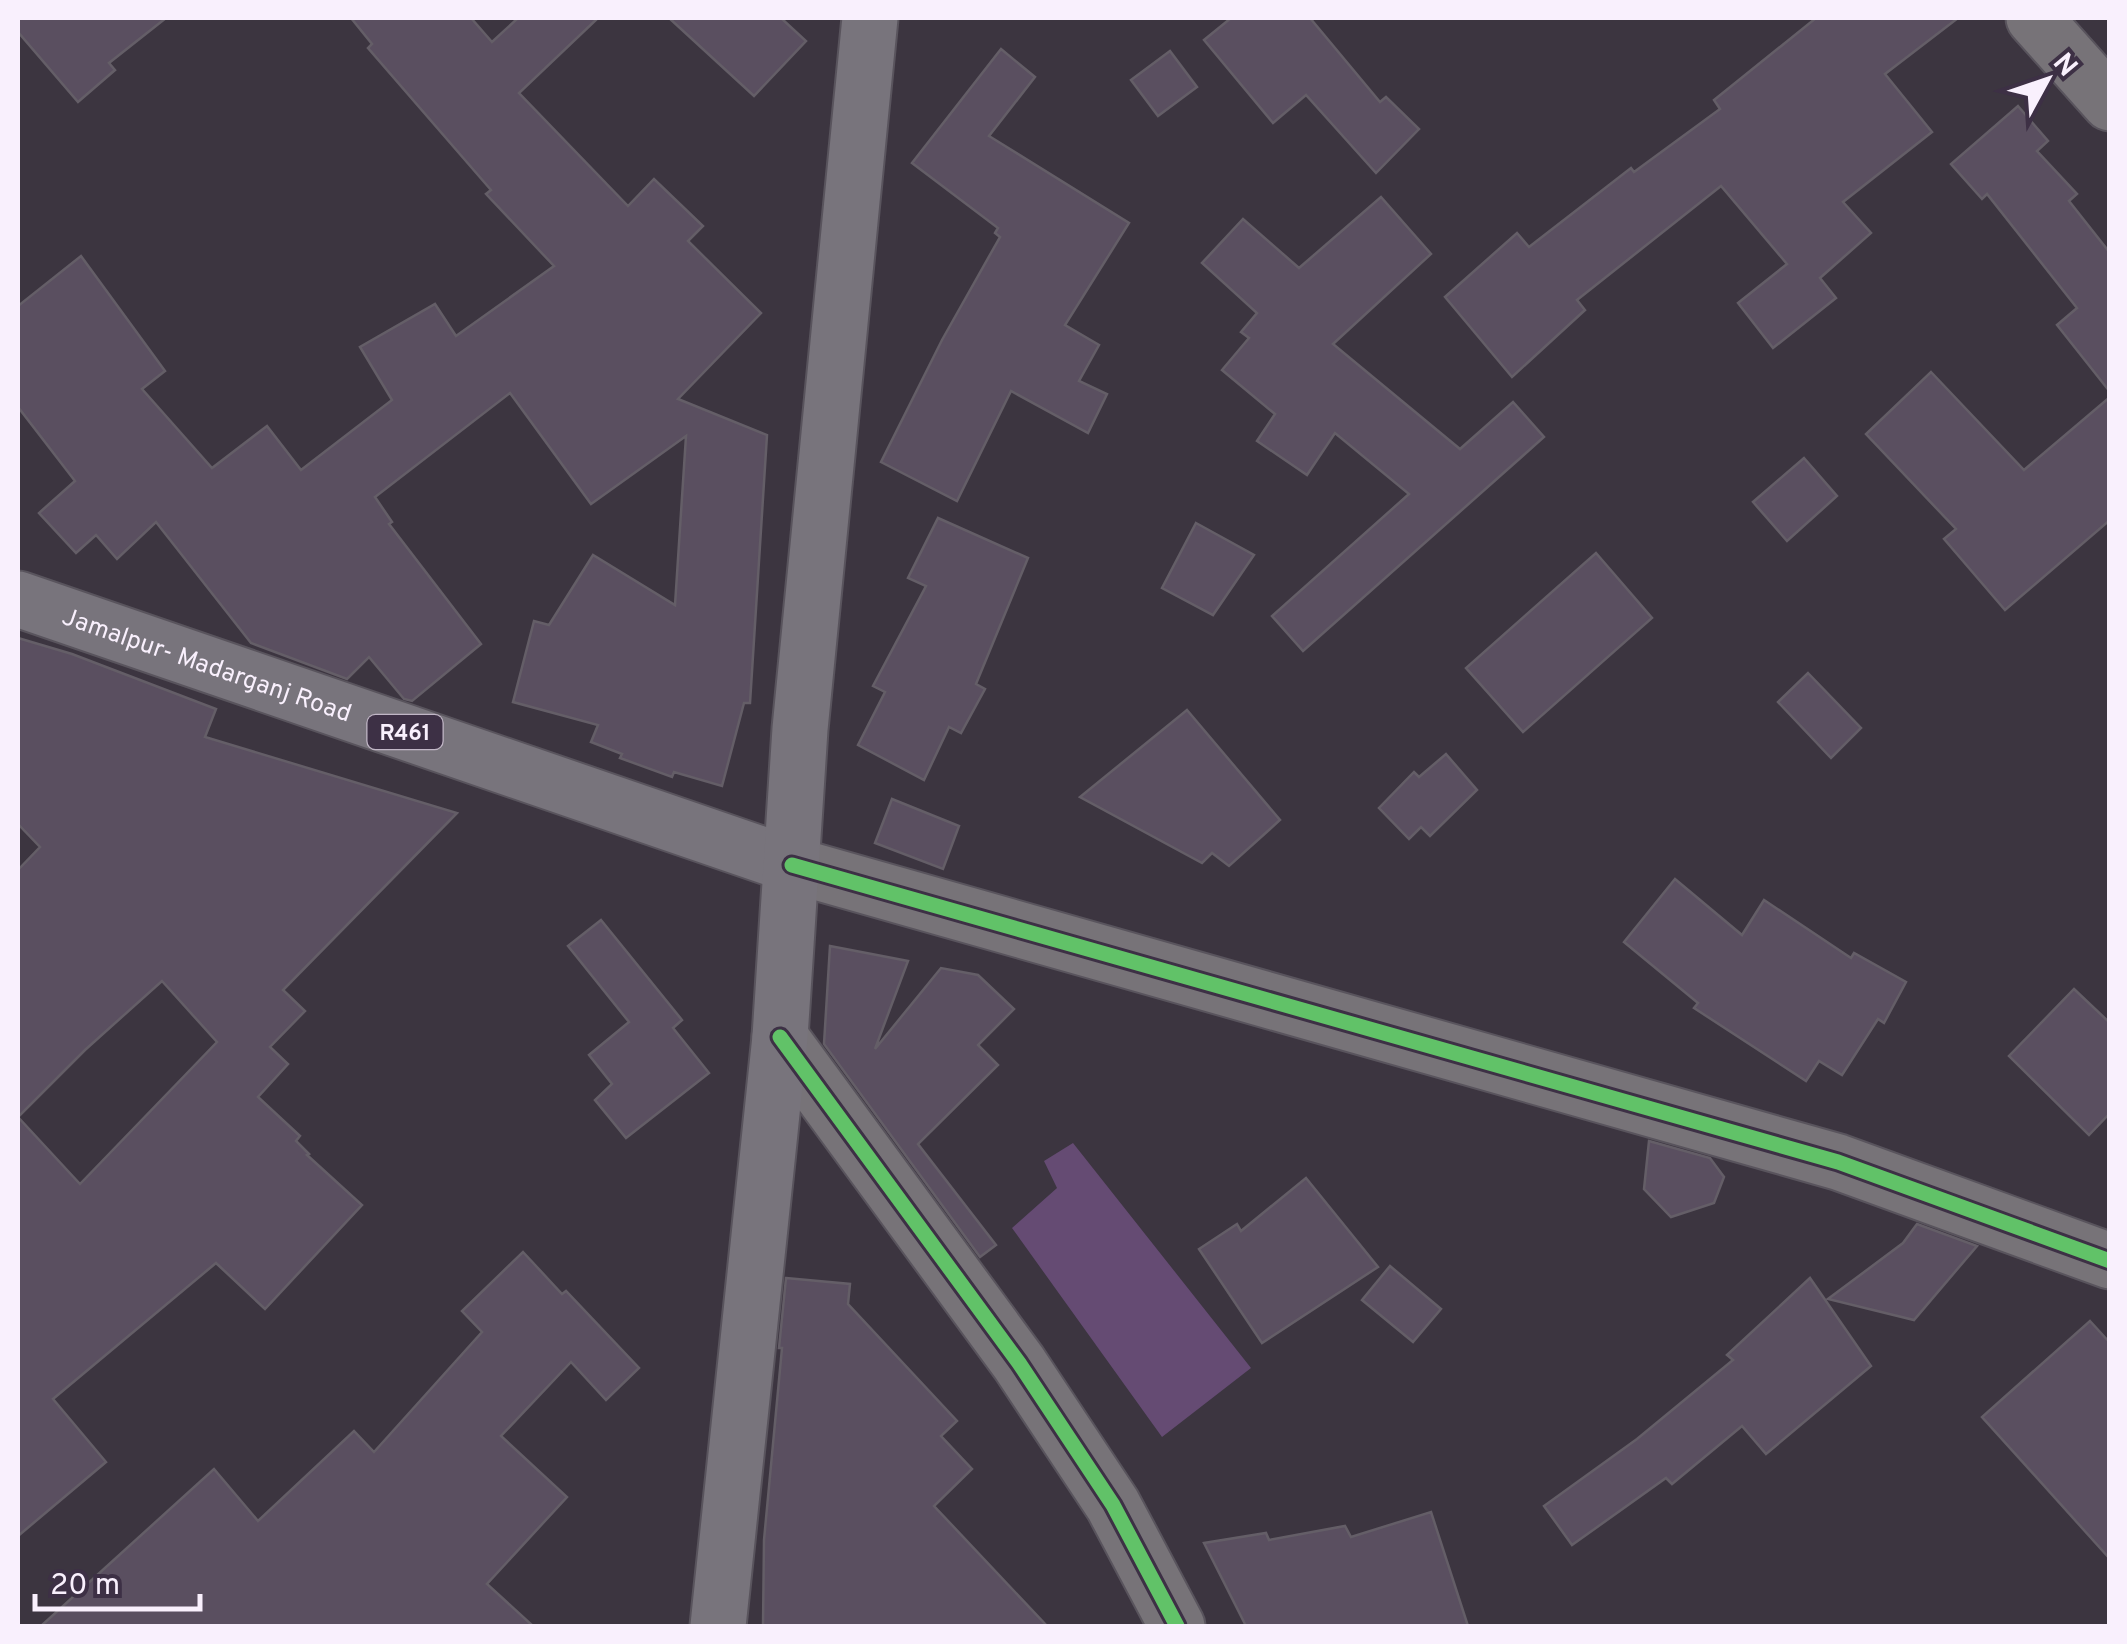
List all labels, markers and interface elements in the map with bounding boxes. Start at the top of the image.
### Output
north arrow [1997,30,2097,130]
text: N [2044,47,2084,85]
street label: Jamalpur- Madarganj Road [57,602,355,731]
road number: R461 [368,715,442,749]
scale bar [35,1549,200,1611]
text: 20 m [50,1568,120,1605]

